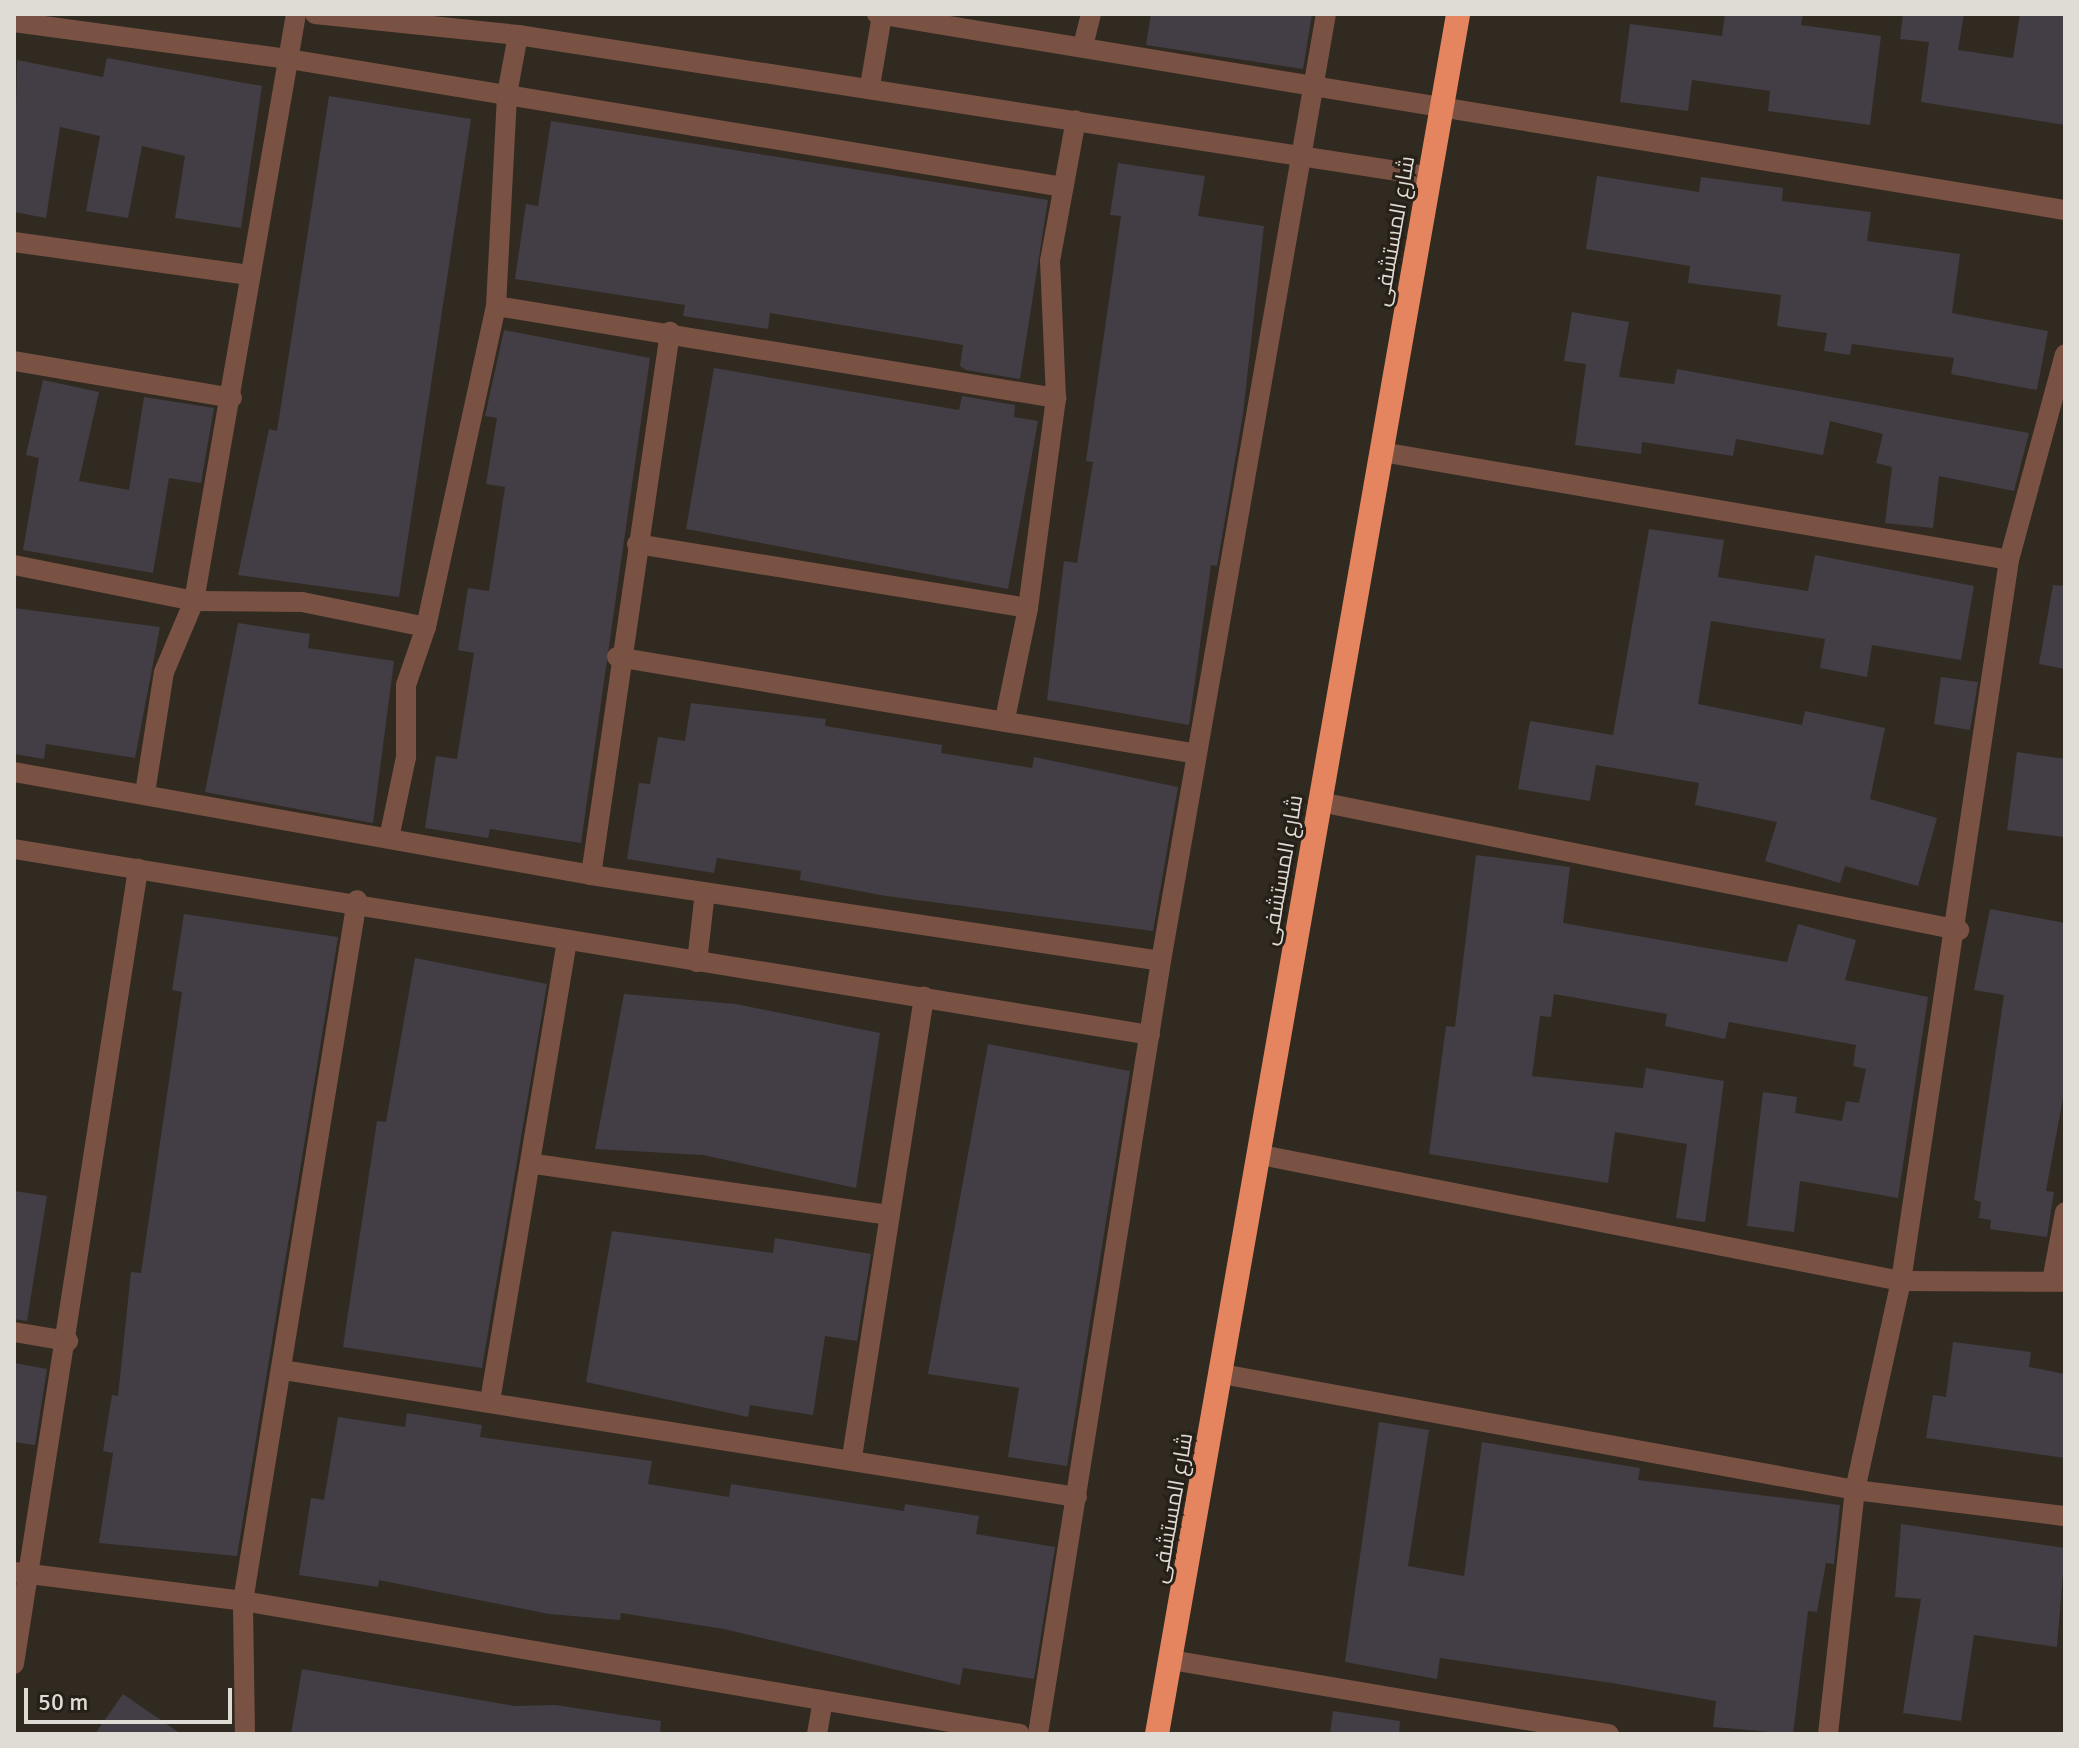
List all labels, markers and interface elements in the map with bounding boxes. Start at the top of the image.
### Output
street label: شارع المستشفى [1368,154,1420,308]
street label: شارع المستشفى [1256,793,1308,947]
street label: شارع المستشفى [1146,1431,1198,1585]
scale bar [28,1672,236,1722]
text: 50 m [38,1687,88,1717]

